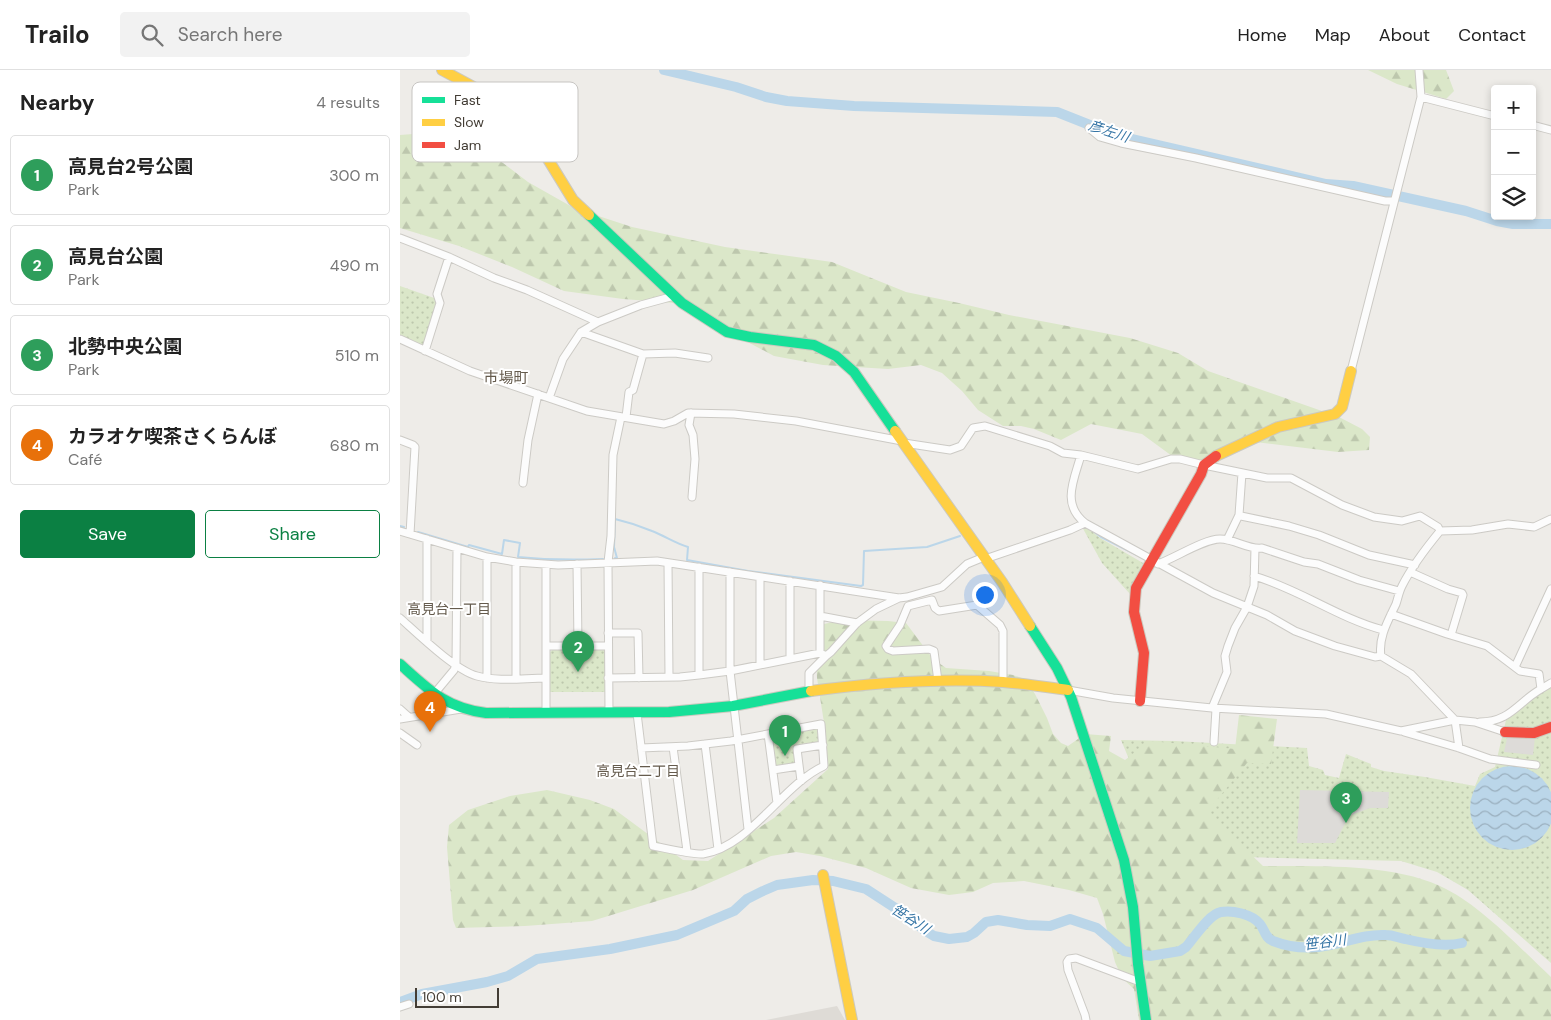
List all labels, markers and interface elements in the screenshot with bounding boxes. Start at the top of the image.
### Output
search box [120,12,470,57]
text: Trailo [25,19,90,50]
icon: search [138,21,166,49]
text: Search here [178,22,283,47]
text: Home [1237,23,1287,47]
text: Map [1315,23,1351,47]
text: About [1379,23,1430,47]
text: Contact [1458,23,1526,47]
legend [412,82,578,162]
map controls [1491,85,1536,220]
button: + [1491,85,1536,130]
text: Nearby [20,89,94,117]
text: Fast [454,91,481,109]
text: 4 results [316,92,380,113]
text: Slow [454,113,484,131]
water label: 彦左川 [1086,116,1134,147]
button: − [1491,130,1536,175]
text: Jam [454,136,481,154]
text: 高見台2号公園 [68,154,193,179]
text: 1 [34,165,40,186]
text: 300 m [329,165,379,186]
button: layers [1491,175,1536,220]
text: Park [68,179,100,200]
text: 高見台公園 [68,244,163,269]
text: 2 [32,255,42,276]
text: 490 m [330,255,379,276]
text: Park [68,269,100,290]
text: 北勢中央公園 [68,334,182,359]
text: 3 [32,345,42,366]
text: 510 m [335,345,379,366]
text: Park [68,359,100,380]
district label: 市場町 [483,368,529,388]
text: カラオケ喫茶さくらんぼ [68,424,277,449]
text: 4 [32,435,42,456]
text: 680 m [330,435,379,456]
text: Café [68,449,102,470]
button: Save [20,510,195,558]
button: Share [205,510,380,558]
your location [972,582,998,608]
district label: 高見台一丁目 [407,600,491,618]
pin: 2 [562,631,594,672]
pin: 4 [414,691,446,732]
pin: 1 [769,715,801,756]
district label: 高見台二丁目 [596,762,680,780]
pin: 3 [1330,782,1362,823]
water label: 笹谷川 [888,900,935,939]
water label: 笹谷川 [1303,930,1349,953]
scale bar [415,985,499,1008]
text: 100 m [422,988,462,1006]

